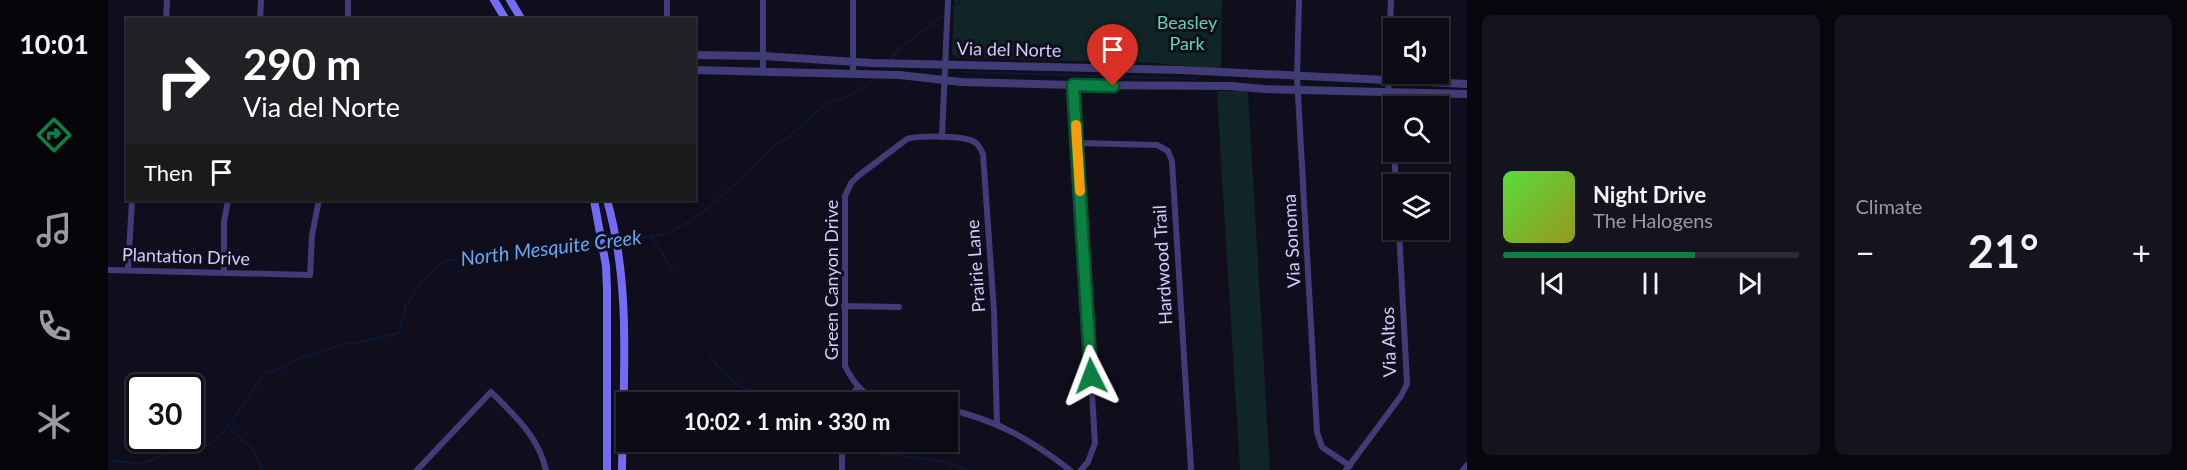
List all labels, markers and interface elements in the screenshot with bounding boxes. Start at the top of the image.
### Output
park label: Beasley Park [1157,11,1218,54]
map controls [1383,18,1449,240]
button: sound [1383,18,1449,84]
pin [1087,24,1138,86]
text: 10:01 [19,27,89,60]
icon: arrive [1096,33,1129,66]
street label: Via del Norte [957,37,1062,61]
text: 290 m [243,39,361,89]
icon: right [144,42,222,120]
text: Via del Norte [243,90,400,123]
button: search [1383,96,1449,162]
icon: directions [33,114,75,156]
icon: arrive [205,156,238,189]
text: Then [144,159,193,186]
button: layers [1383,174,1449,240]
text: Night Drive [1593,181,1706,208]
street label: Via Sonoma [1278,194,1304,289]
text: Climate [1856,194,1922,218]
street label: Green Canyon Drive [820,200,842,360]
street label: Hardwood Trail [1148,205,1176,325]
text: The Halogens [1593,208,1713,232]
icon: music [33,209,75,251]
street label: Prairie Lane [961,219,989,313]
water label: North Mesquite Creek [459,224,643,270]
text: 21° [1968,224,2039,278]
text: − [1856,232,1875,272]
text: + [2132,232,2151,272]
street label: Plantation Drive [122,243,250,269]
icon: previous [1536,267,1569,300]
icon: pause [1634,267,1667,300]
icon: next [1733,267,1766,300]
icon: phone [33,305,75,347]
street label: Via Altos [1376,306,1400,378]
position arrow [1059,344,1123,408]
speed limit sign: 30 [126,374,204,452]
icon: climate [33,401,75,443]
text: 10:02 · 1 min · 330 m [684,408,890,435]

